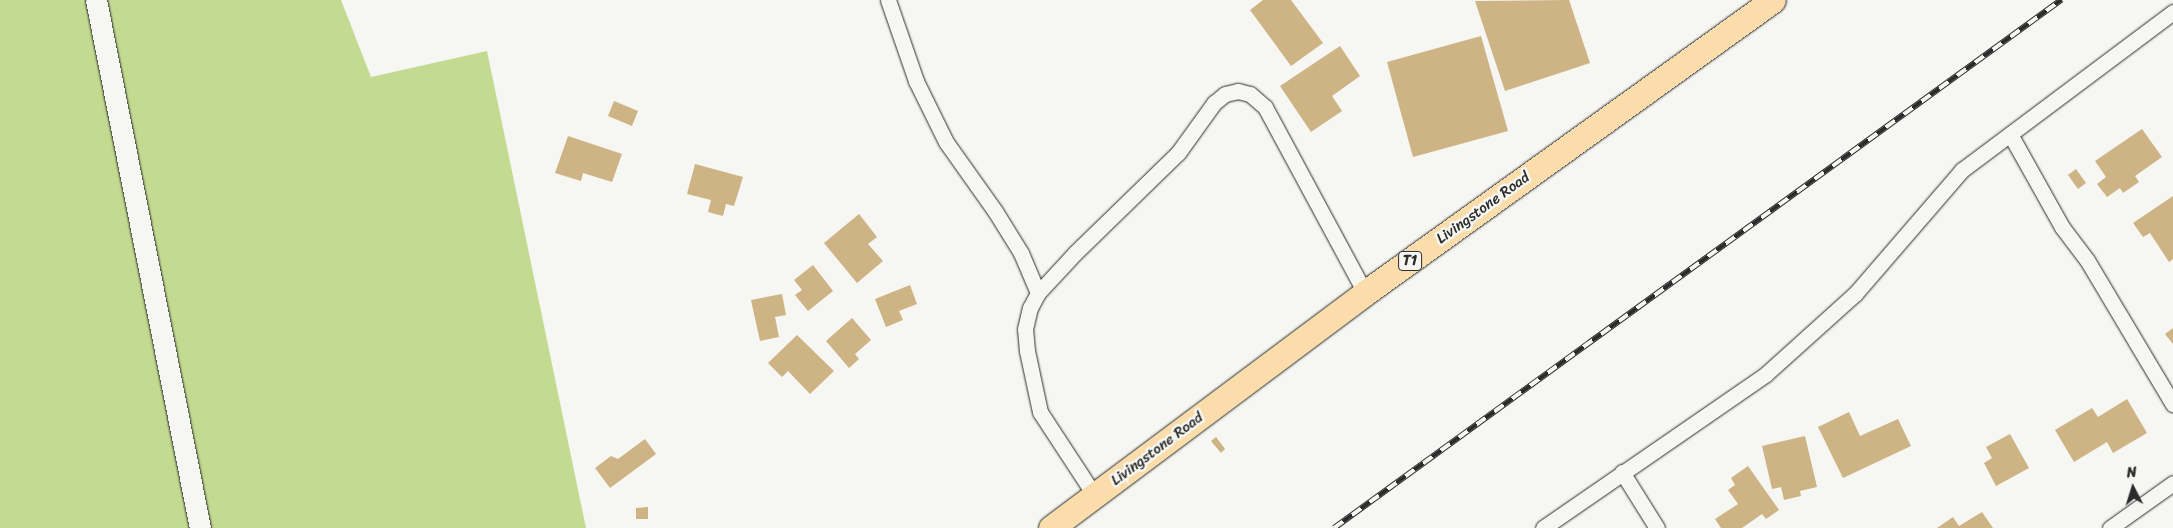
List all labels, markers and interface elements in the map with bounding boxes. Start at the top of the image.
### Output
street label: Livingstone Road [1433,168,1533,248]
road number: T1 [1398,250,1422,272]
street label: Livingstone Road [1107,409,1207,489]
text: N [2126,460,2138,485]
north arrow [2108,463,2158,513]

